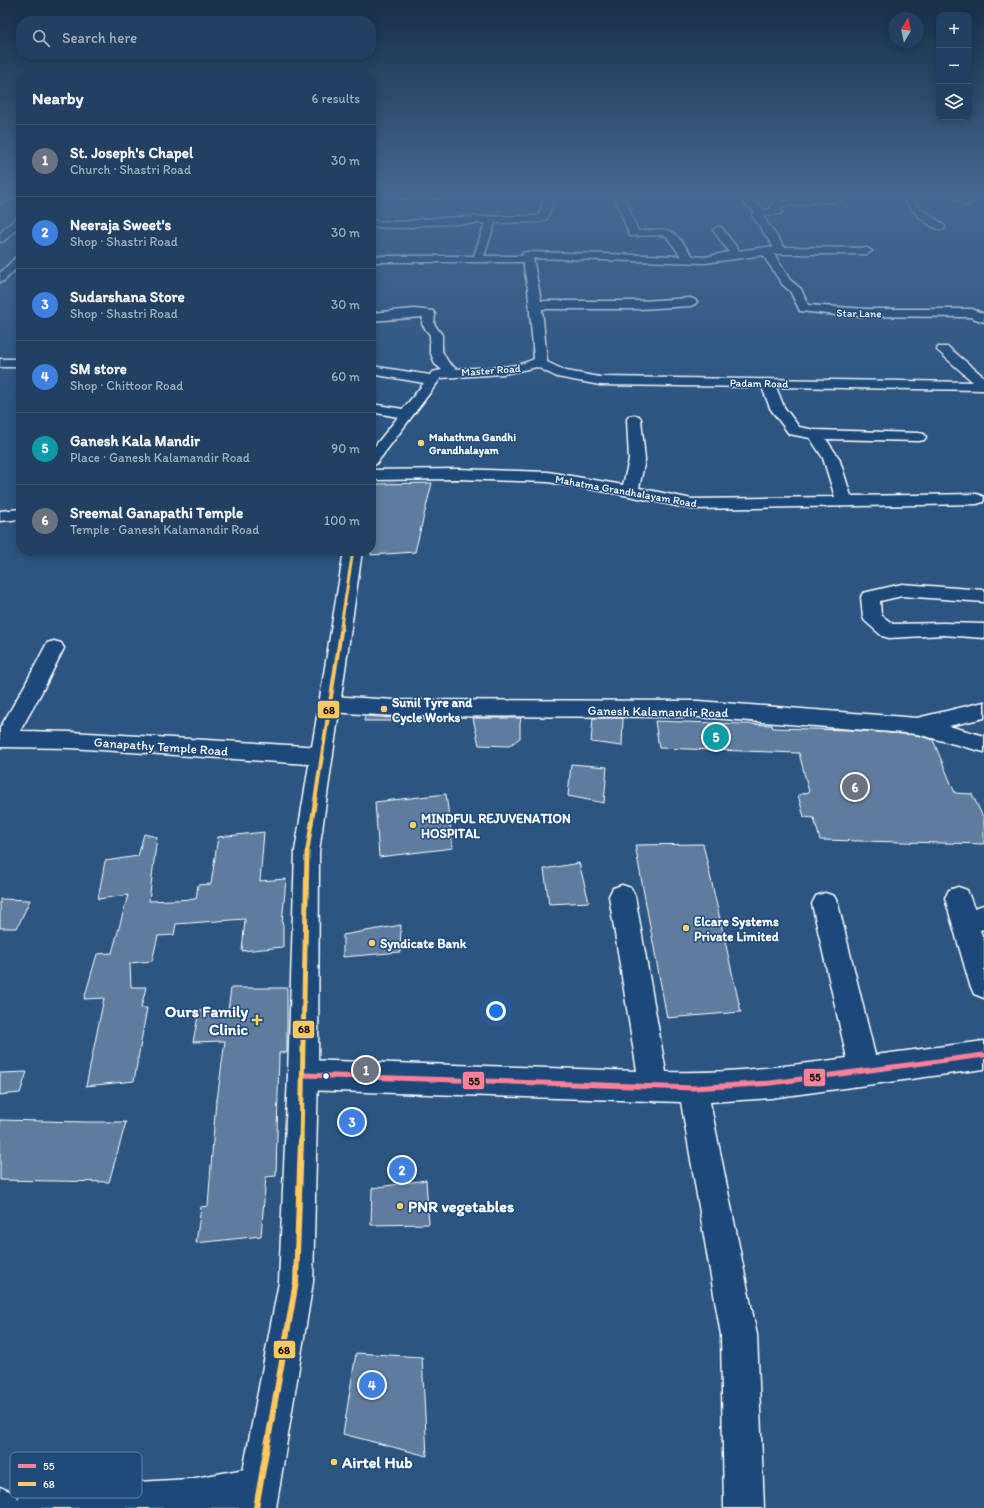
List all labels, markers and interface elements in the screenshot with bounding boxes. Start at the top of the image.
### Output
north arrow [888,12,924,48]
map controls [936,12,972,120]
button: + [936,12,972,48]
search box [16,16,376,60]
icon: search [30,27,52,49]
text: Search here [62,29,137,47]
button: − [936,48,972,84]
button: layers [936,84,972,120]
text: Nearby [32,88,84,108]
text: 6 results [312,91,360,106]
text: St. Joseph's Chapel [70,144,193,162]
text: 1 [42,153,48,168]
text: 30 m [331,153,360,168]
text: Church · Shastri Road [70,162,191,177]
text: Neeraja Sweet's [70,216,171,234]
text: 2 [42,225,48,240]
text: 30 m [331,225,360,240]
text: Shop · Shastri Road [70,234,178,249]
text: Sudarshana Store [70,288,185,306]
text: 3 [41,297,49,312]
text: 30 m [331,297,360,312]
text: Shop · Shastri Road [70,306,178,321]
street label: Star Lane [836,307,882,320]
text: SM store [70,360,127,378]
street label: Master Road [461,362,521,379]
text: 4 [41,369,49,384]
text: 60 m [331,369,360,384]
street label: Padam Road [730,376,788,391]
text: Shop · Chittoor Road [70,378,183,393]
place label: Mahathma Gandhi Grandhalayam [429,431,516,458]
text: Ganesh Kala Mandir [70,432,200,450]
marker: Mahathma Gandhi Grandhalayam [416,438,426,448]
text: 5 [42,441,48,456]
text: 90 m [331,441,360,456]
text: Place · Ganesh Kalamandir Road [70,450,250,465]
street label: Mahatma Grandhalayam Road [554,473,698,510]
text: Sreemal Ganapathi Temple [70,504,243,522]
text: 6 [42,513,48,528]
text: 100 m [324,513,360,528]
text: Temple · Ganesh Kalamandir Road [70,522,259,537]
place label: Sunil Tyre and Cycle Works [392,695,473,726]
line badge: 68 [317,700,340,719]
street label: Ganesh Kalamandir Road [587,703,729,720]
text: 68 [323,704,335,717]
marker: Sunil Tyre and Cycle Works [379,704,389,714]
pin: 5 [703,722,729,752]
street label: Ganapathy Temple Road [93,734,229,759]
pin: 6 [842,772,868,802]
place label: MINDFUL REJUVENATION HOSPITAL [421,811,571,841]
marker: MINDFUL REJUVENATION HOSPITAL [408,820,418,830]
place label: Elcare Systems Private Limited [694,914,780,944]
marker: Elcare Systems Private Limited [681,923,691,933]
place label: Syndicate Bank [380,936,467,952]
marker: Syndicate Bank [367,938,377,948]
your location [486,1001,506,1021]
place label: Ours Family Clinic [165,1002,248,1039]
marker: Ours Family Clinic [251,1014,263,1026]
line badge: 68 [292,1020,315,1039]
text: 68 [298,1023,310,1036]
pin: 1 [353,1055,379,1085]
line badge: 55 [803,1068,826,1087]
unlabelled marker [321,1071,331,1081]
line badge: 55 [462,1071,485,1090]
text: 55 [809,1071,821,1084]
text: 55 [468,1075,480,1088]
pin: 3 [339,1107,365,1137]
pin: 2 [389,1155,415,1185]
place label: PNR vegetables [408,1197,514,1217]
marker: PNR vegetables [395,1201,405,1211]
line badge: 68 [273,1340,296,1359]
text: 68 [278,1344,290,1357]
pin: 4 [359,1370,385,1400]
legend [10,1452,142,1498]
place label: Airtel Hub [341,1453,413,1472]
marker: Airtel Hub [329,1457,339,1467]
text: 55 [43,1460,55,1473]
text: 68 [43,1478,55,1491]

